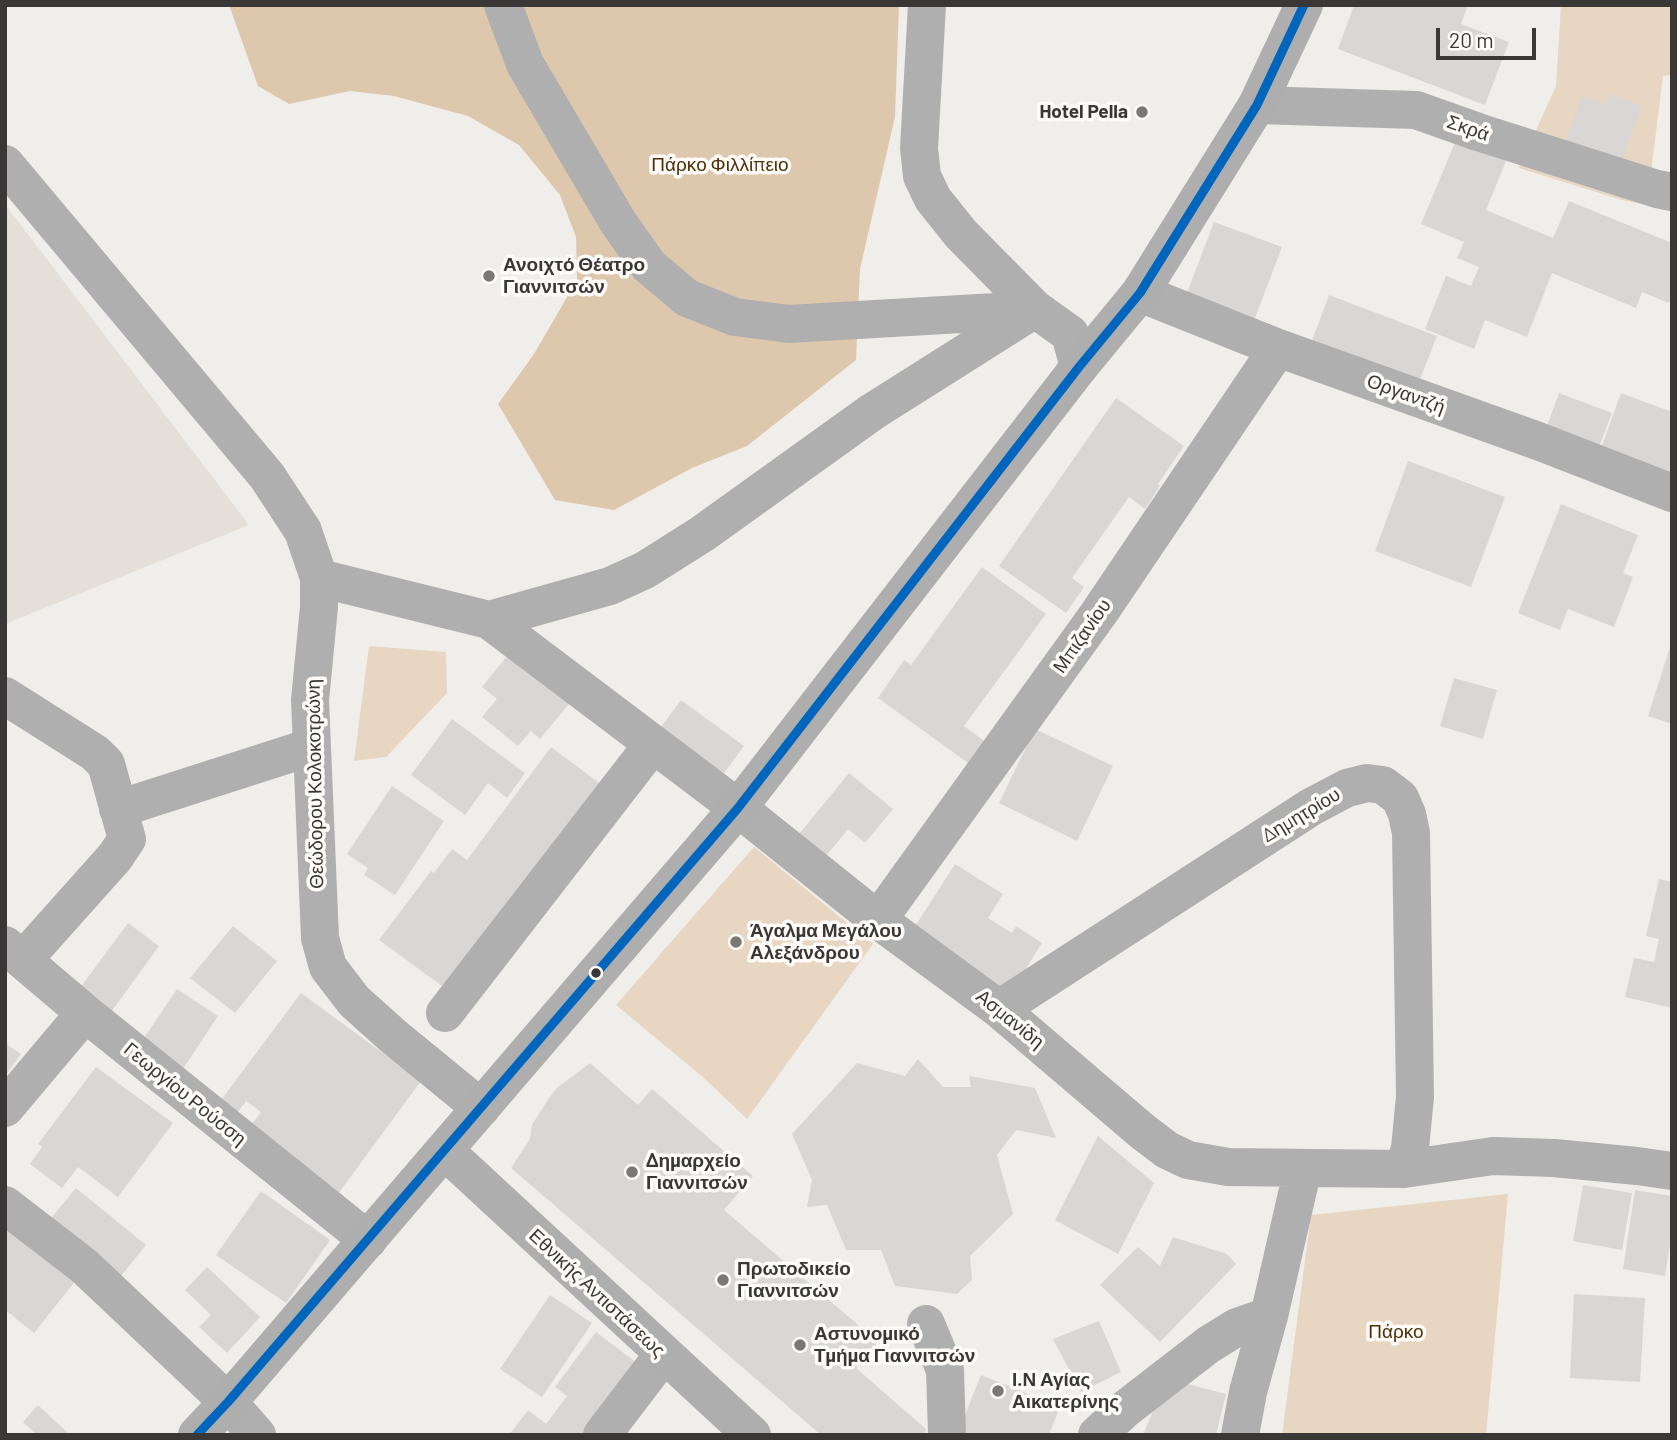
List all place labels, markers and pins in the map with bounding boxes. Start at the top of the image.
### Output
place label: Hotel Pella [1039,101,1128,123]
marker: Hotel Pella [1134,104,1150,120]
place label: Ανοιχτό Θέατρο Γιαννιτσών [503,254,645,298]
marker: Ανοιχτό Θέατρο Γιαννιτσών [481,268,497,284]
place label: Άγαλμα Μεγάλου Αλεξάνδρου [750,920,902,964]
marker: Άγαλμα Μεγάλου Αλεξάνδρου [728,934,744,950]
unlabelled marker [589,966,603,980]
place label: Δημαρχείο Γιαννιτσών [646,1150,748,1194]
marker: Δημαρχείο Γιαννιτσών [624,1164,640,1180]
place label: Πρωτοδικείο Γιαννιτσών [737,1258,851,1302]
marker: Πρωτοδικείο Γιαννιτσών [715,1272,731,1288]
place label: Αστυνομικό Τμήμα Γιαννιτσών [814,1323,975,1367]
marker: Αστυνομικό Τμήμα Γιαννιτσών [792,1337,808,1353]
place label: Ι.Ν Αγίας Αικατερίνης [1012,1369,1119,1413]
marker: Ι.Ν Αγίας Αικατερίνης [990,1383,1006,1399]

